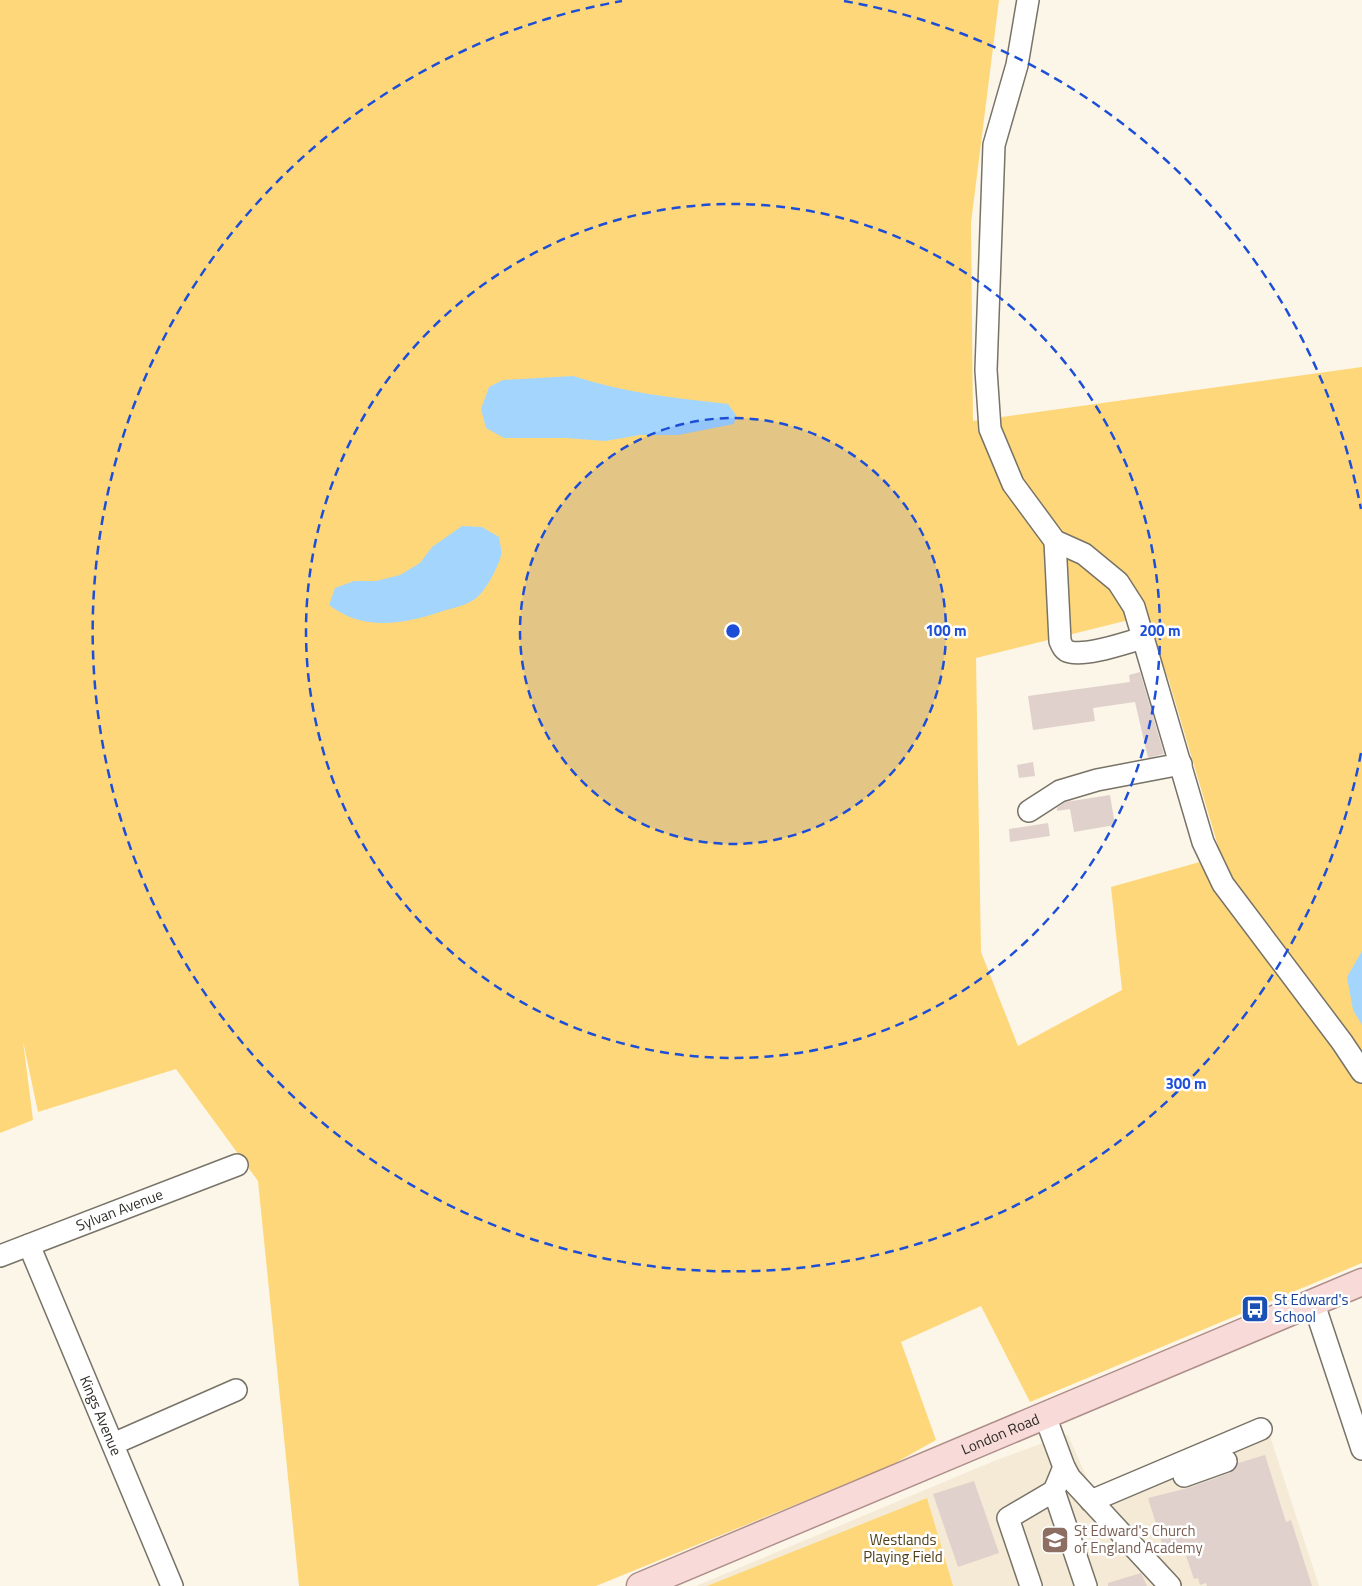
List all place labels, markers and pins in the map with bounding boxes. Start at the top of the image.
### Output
centre of rings [724,622,742,640]
place label: St Edward's School [1274,1288,1349,1328]
bus stop icon: St Edward's School [1240,1294,1270,1324]
place label: St Edward's Church of England Academy [1074,1519,1203,1559]
school or university icon: St Edward's Church of England Academy [1040,1525,1070,1555]

